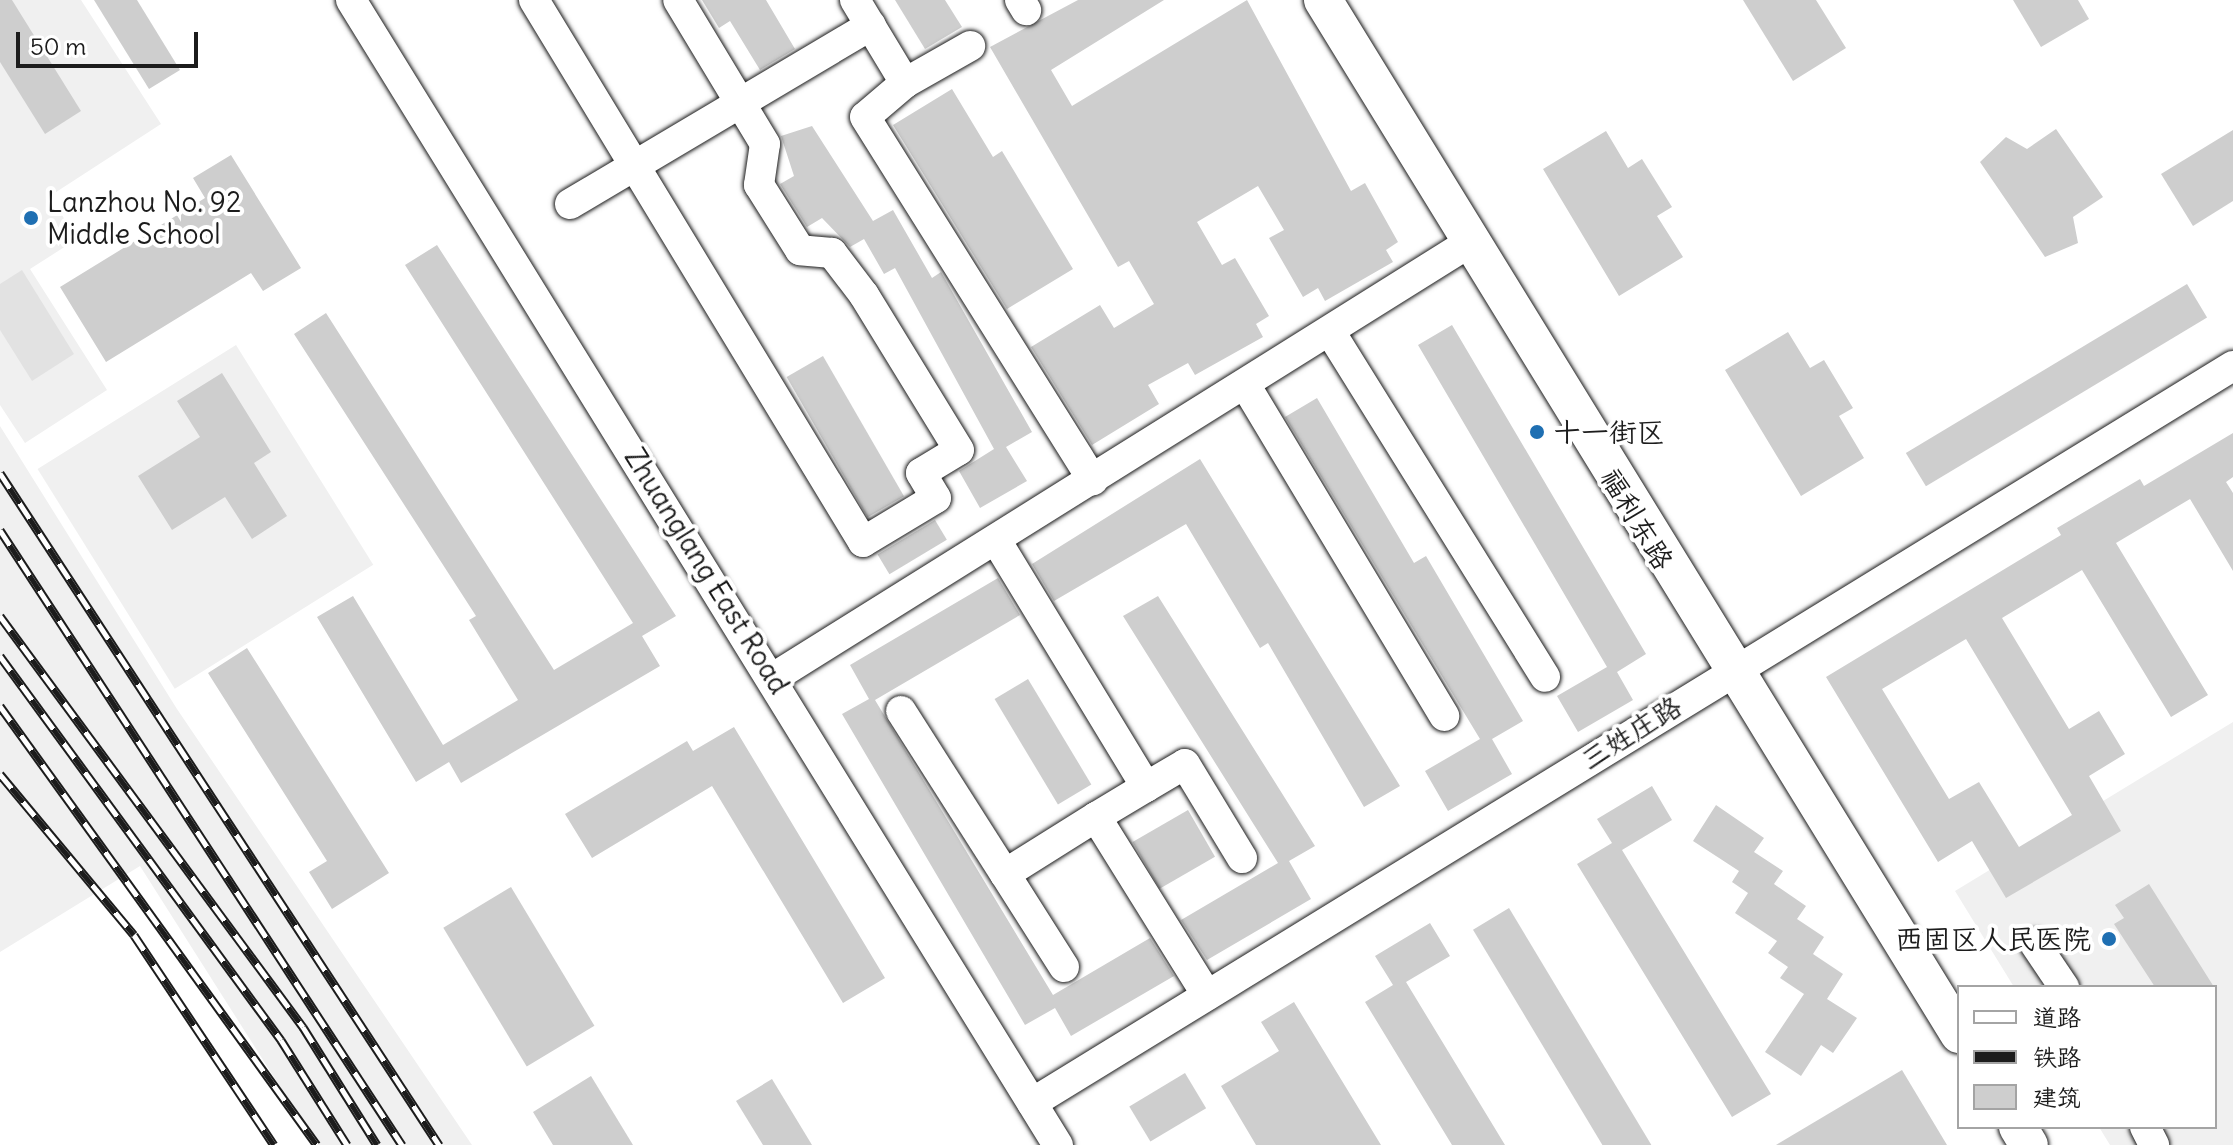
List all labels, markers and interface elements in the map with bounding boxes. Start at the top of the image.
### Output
scale bar [20,16,202,66]
text: 50 m [30,31,86,61]
place label: Lanzhou No. 92 Middle School [47,185,241,251]
marker: Lanzhou No. 92 Middle School [22,209,40,227]
place label: 十一街区 [1553,415,1665,449]
marker: 十一街区 [1528,423,1546,441]
street label: Zhuanglang East Road [618,442,796,700]
street label: 福利东路 [1594,462,1680,576]
street label: 三姓庄路 [1575,689,1687,777]
place label: 西固区人民医院 [1895,922,2091,956]
marker: 西固区人民医院 [2098,928,2120,950]
legend [1957,985,2217,1129]
text: 道路 [2033,1002,2081,1032]
text: 铁路 [2033,1042,2081,1072]
text: 建筑 [2033,1082,2081,1112]

